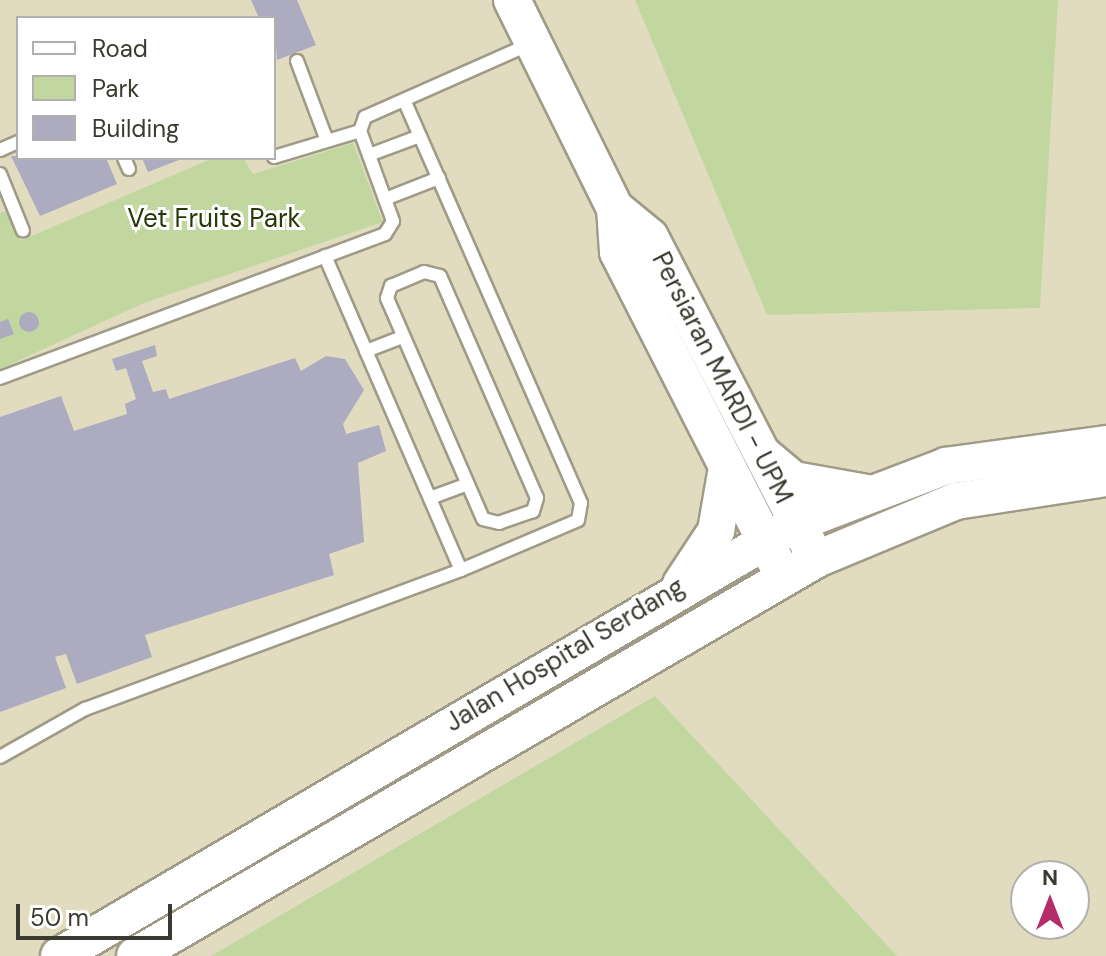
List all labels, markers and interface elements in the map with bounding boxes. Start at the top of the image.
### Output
legend [16,16,276,160]
text: Road [92,33,148,64]
text: Park [92,73,139,104]
text: Building [92,113,179,144]
park label: Vet Fruits Park [127,203,301,235]
street label: Persiaran MARDI - UPM [645,247,799,509]
street label: Jalan Hospital Serdang [440,571,690,739]
north arrow [1010,860,1090,940]
text: N [1042,863,1058,892]
scale bar [20,888,176,938]
text: 50 m [30,902,89,933]

